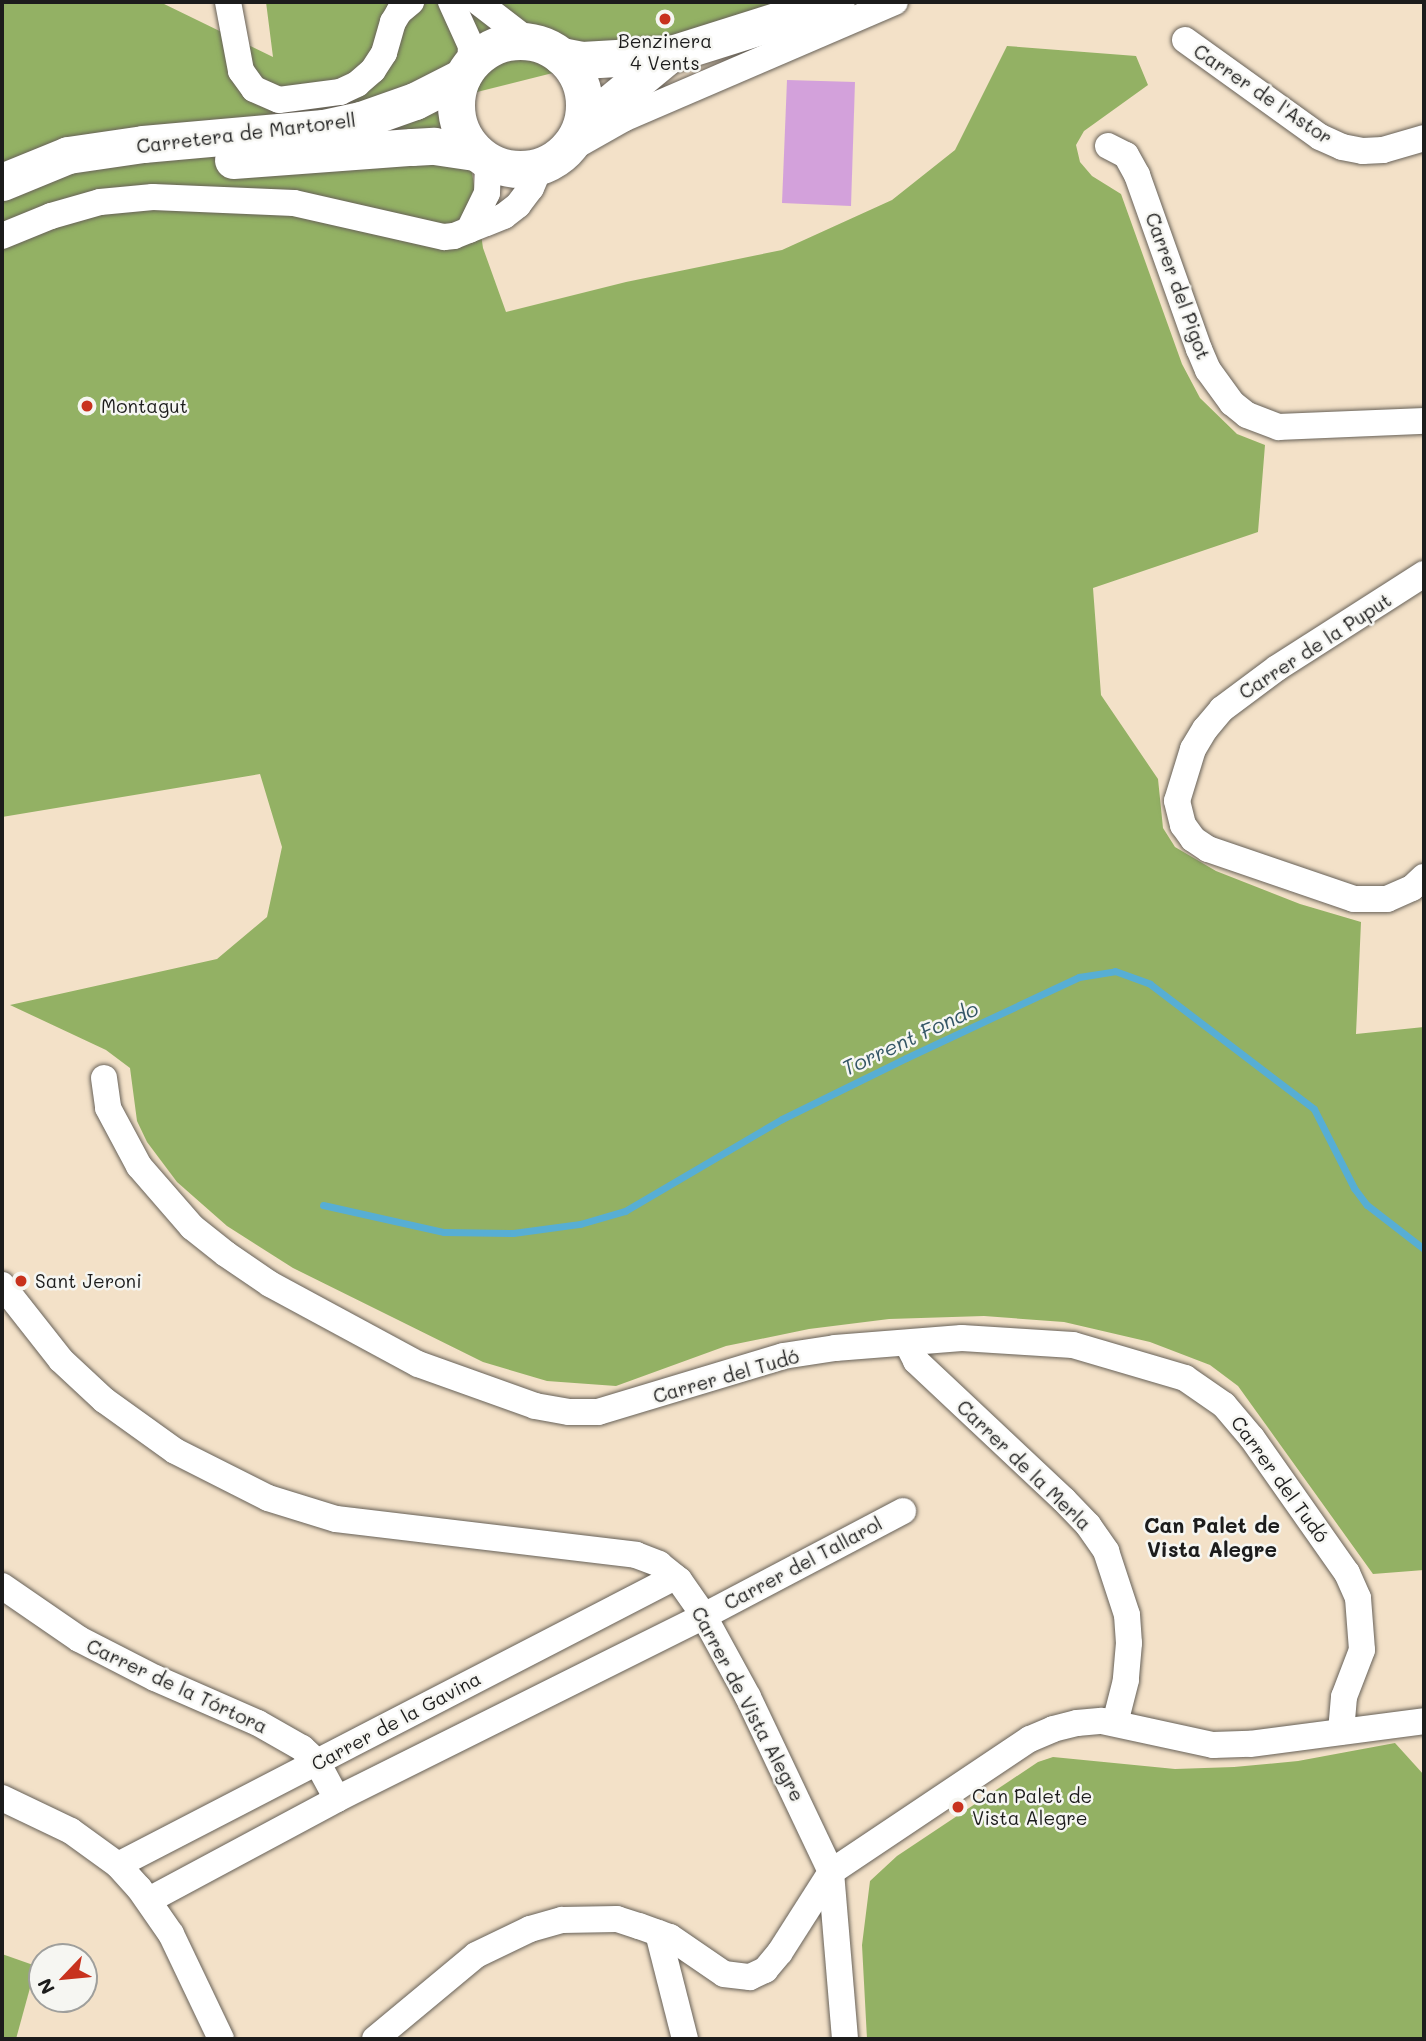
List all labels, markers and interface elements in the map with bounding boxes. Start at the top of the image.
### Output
marker: Benzinera 4 Vents [657,11,673,27]
place label: Benzinera 4 Vents [618,30,712,74]
street label: Carrer de l'Astor [1189,39,1337,149]
street label: Carretera de Martorell [135,108,357,158]
street label: Carrer del Pigot [1141,209,1215,363]
place label: Montagut [101,395,188,417]
marker: Montagut [79,398,95,414]
street label: Carrer de la Puput [1235,588,1395,704]
water label: Torrent Fondo [838,995,982,1081]
place label: Sant Jeroni [35,1270,142,1292]
marker: Sant Jeroni [13,1273,29,1289]
street label: Carrer del Tudó [650,1344,802,1408]
street label: Carrer de la Merla [952,1395,1096,1535]
street label: Carrer del Tudó [1226,1411,1334,1547]
street label: Carrer del Tallarol [720,1512,886,1614]
district label: Can Palet de Vista Alegre [1144,1512,1280,1562]
street label: Carrer de Vista Alegre [687,1603,809,1805]
street label: Carrer de la Tórtora [83,1634,271,1738]
street label: Carrer de la Gavina [307,1667,485,1775]
place label: Can Palet de Vista Alegre [972,1785,1092,1829]
marker: Can Palet de Vista Alegre [950,1799,966,1815]
north arrow [28,1943,98,2013]
text: N [31,1975,60,1999]

